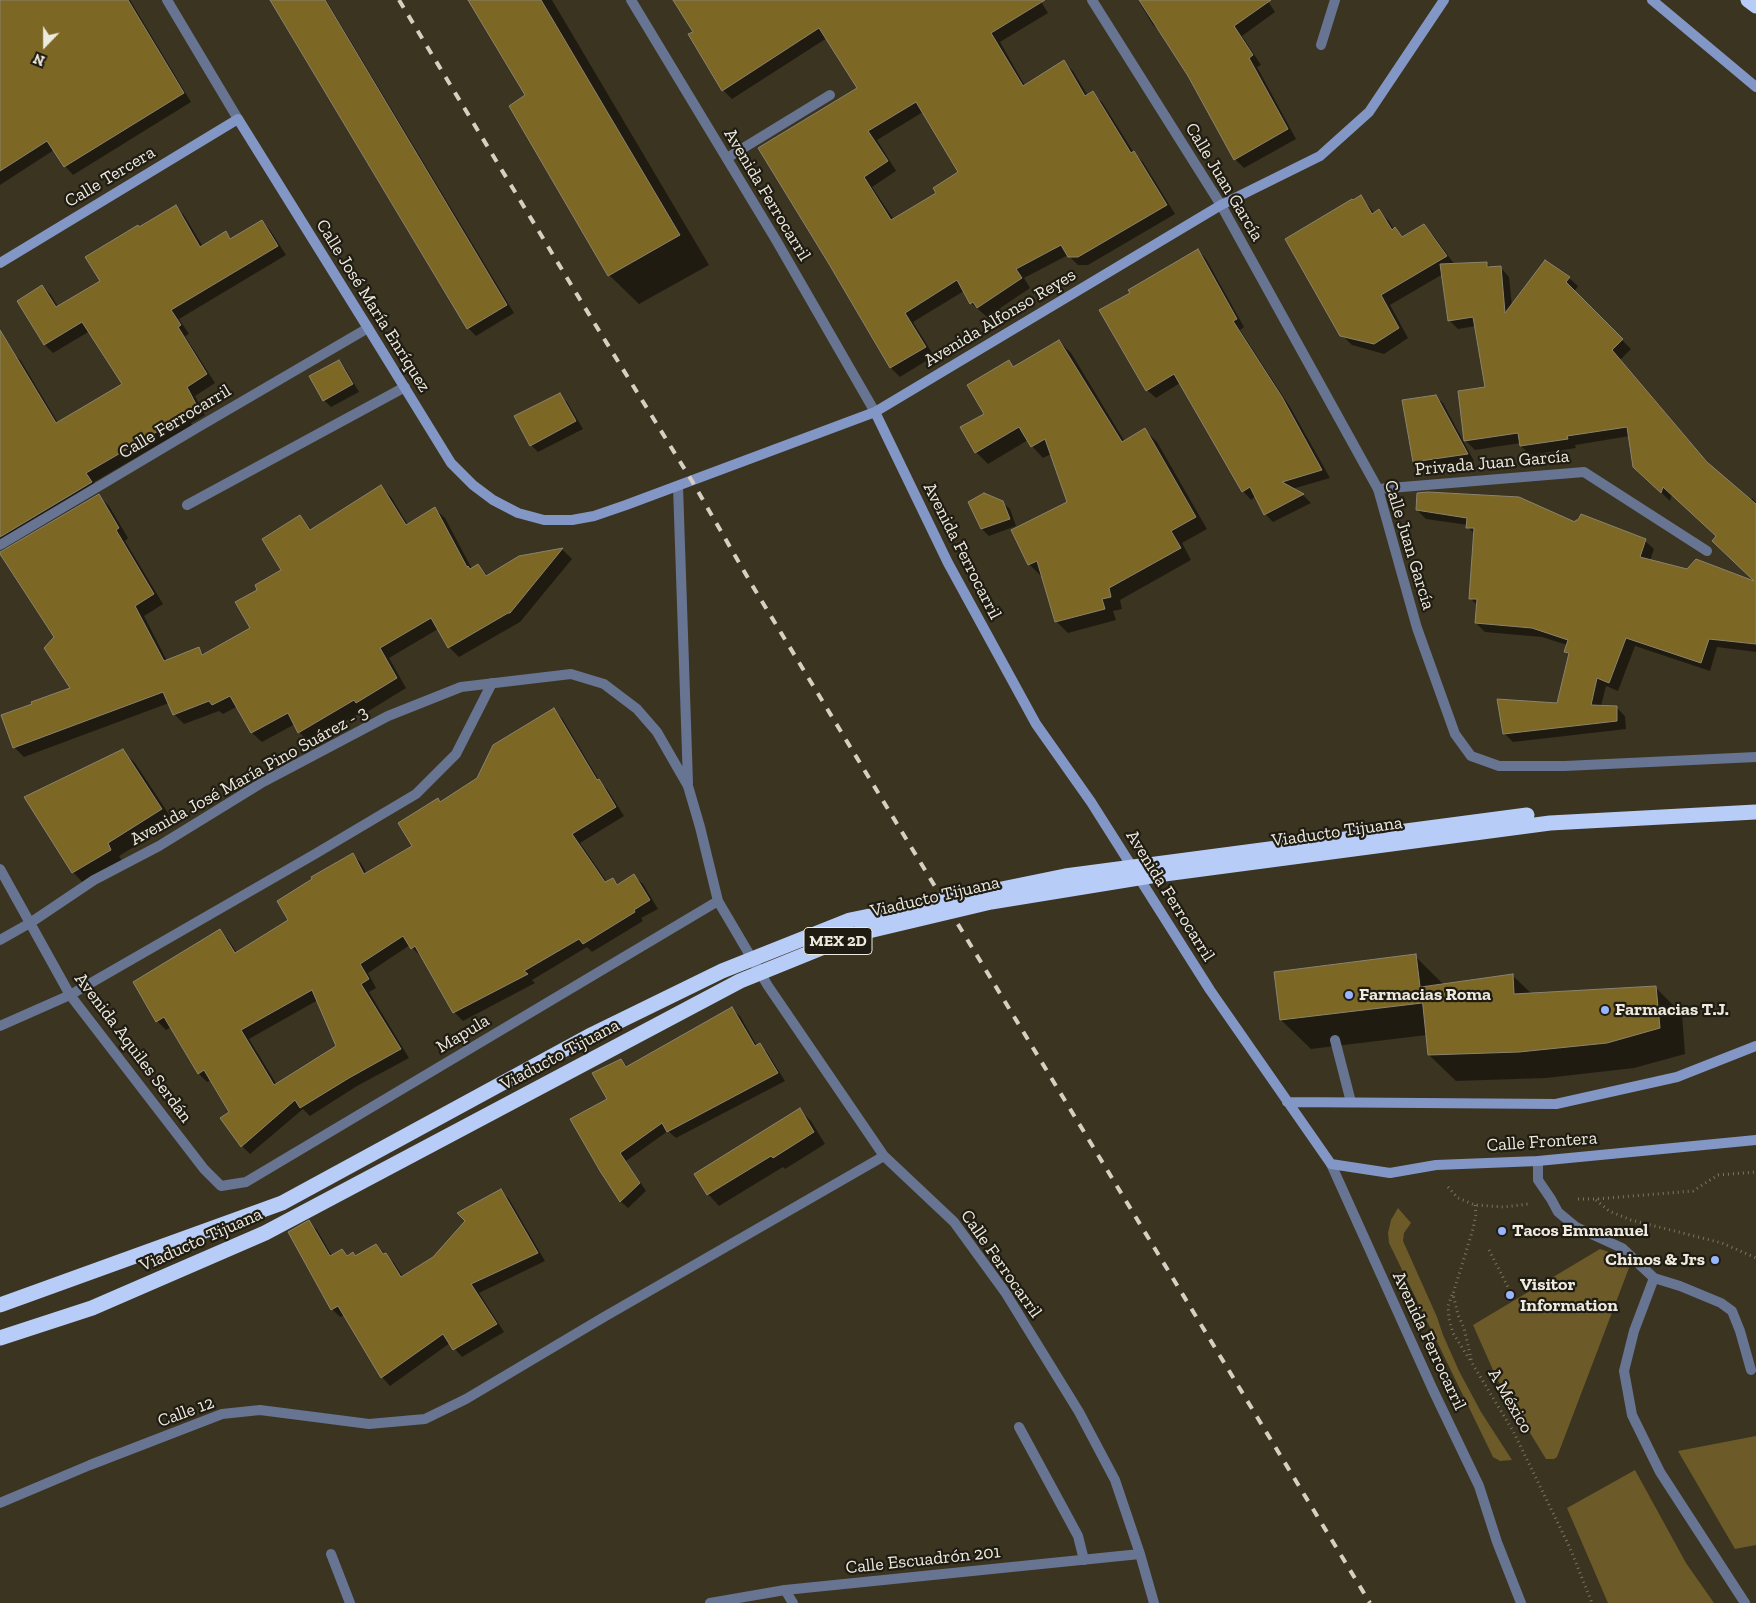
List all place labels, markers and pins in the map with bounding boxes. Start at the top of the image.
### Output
place label: Farmacias Roma [1359,984,1491,1006]
marker: Farmacias Roma [1343,989,1355,1001]
place label: Farmacias T.J. [1615,999,1729,1021]
marker: Farmacias T.J. [1599,1004,1611,1016]
place label: Tacos Emmanuel [1512,1220,1648,1242]
marker: Tacos Emmanuel [1496,1225,1508,1237]
place label: Chinos & Jrs [1605,1249,1705,1271]
marker: Chinos & Jrs [1709,1254,1721,1266]
place label: Visitor Information [1520,1274,1618,1316]
marker: Visitor Information [1504,1289,1516,1301]

